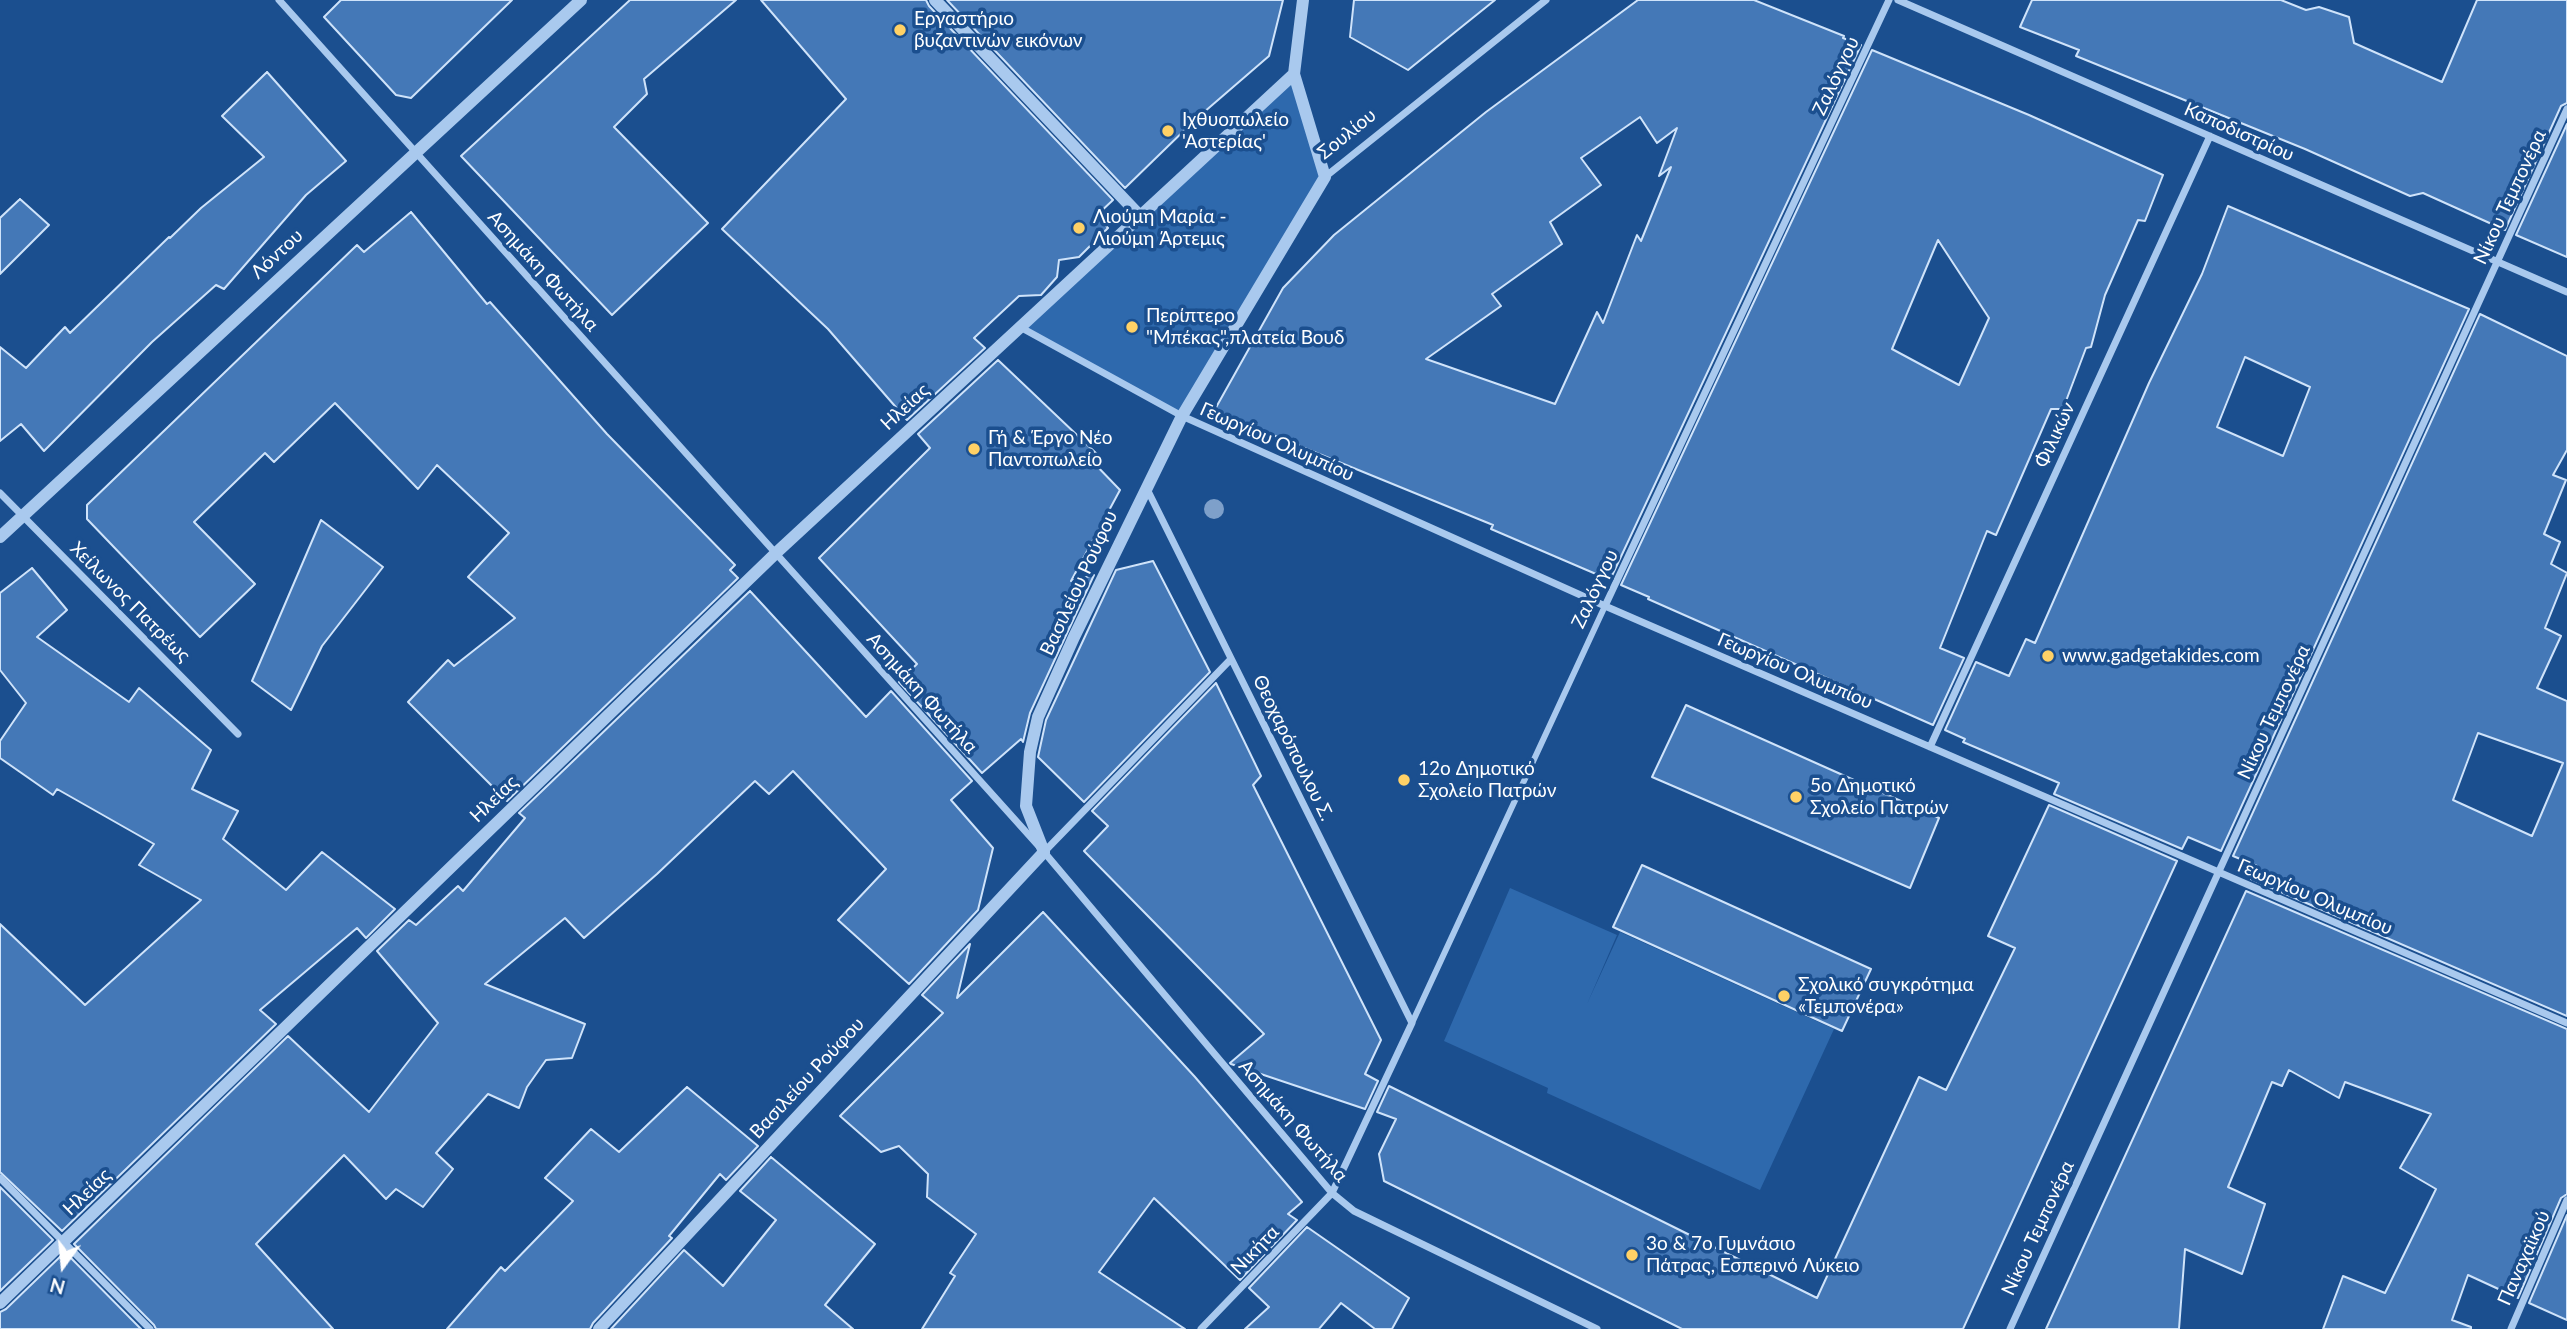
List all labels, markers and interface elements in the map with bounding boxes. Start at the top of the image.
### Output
place label: Εργαστήριο βυζαντινών εικόνων [914,8,1083,52]
marker: Εργαστήριο βυζαντινών εικόνων [892,22,908,38]
street label: Ζαλόγγου [1808,33,1864,119]
street label: Καποδιστρίου [2181,98,2297,166]
street label: Σουλίου [1313,104,1381,164]
place label: Ιχθυοπωλείο 'Αστερίας' [1182,109,1289,153]
marker: Ιχθυοπωλείο 'Αστερίας' [1160,123,1176,139]
street label: Νίκου Τεμπονέρα [2469,126,2551,268]
street label: Ασημάκη Φωτήλα [483,206,603,336]
place label: Λιούμη Μαρία - Λιούμη Άρτεμις [1093,206,1227,250]
marker: Λιούμη Μαρία - Λιούμη Άρτεμις [1071,220,1087,236]
street label: Λόντου [246,224,308,284]
place label: Περίπτερο "Μπέκας",πλατεία Βουδ [1146,305,1345,349]
marker: Περίπτερο "Μπέκας",πλατεία Βουδ [1124,319,1140,335]
street label: Ηλείας [876,379,934,435]
street label: Γεωργίου Ολυμπίου [1196,398,1358,486]
street label: Φιλικών [2030,399,2080,471]
place label: Γή & Έργο Νέο Παντοπωλείο [988,427,1113,471]
marker: Γή & Έργο Νέο Παντοπωλείο [966,441,982,457]
street label: Βασιλείου Ρούφου [1035,507,1123,659]
street label: Χείλωνος Πατρέως [65,537,195,667]
street label: Ζαλόγγου [1567,546,1623,632]
street label: Ασημάκη Φωτήλα [862,628,982,758]
street label: Γεωργίου Ολυμπίου [1714,628,1876,714]
street label: Νίκου Τεμπονέρα [2233,641,2315,783]
place label: www.gadgetakides.com [2062,645,2260,667]
marker: www.gadgetakides.com [2040,648,2056,664]
street label: Θεοχαρόπουλου Σ. [1248,671,1338,825]
place label: 12ο Δημοτικό Σχολείο Πατρών [1418,758,1556,802]
street label: Ηλείας [465,771,523,827]
marker: 12ο Δημοτικό Σχολείο Πατρών [1396,772,1412,788]
place label: 5ο Δημοτικό Σχολείο Πατρών [1810,775,1948,819]
marker: 5ο Δημοτικό Σχολείο Πατρών [1788,789,1804,805]
street label: Γεωργίου Ολυμπίου [2234,854,2396,940]
place label: Σχολικό συγκρότημα «Τεμπονέρα» [1798,974,1974,1018]
marker: Σχολικό συγκρότημα «Τεμπονέρα» [1776,988,1792,1004]
street label: Βασιλείου Ρούφου [745,1013,869,1143]
street label: Ασημάκη Φωτήλα [1234,1055,1352,1187]
street label: Νίκου Τεμπονέρα [1997,1157,2079,1299]
street label: Ηλείας [58,1164,116,1220]
street label: Παναχαϊκού [2493,1207,2555,1309]
street label: Νικήτα [1226,1221,1284,1279]
north arrow [28,1231,98,1301]
place label: 3ο & 7ο Γυμνάσιο Πάτρας, Εσπερινό Λύκειο [1646,1233,1860,1277]
marker: 3ο & 7ο Γυμνάσιο Πάτρας, Εσπερινό Λύκειο [1624,1247,1640,1263]
text: N [47,1274,67,1300]

